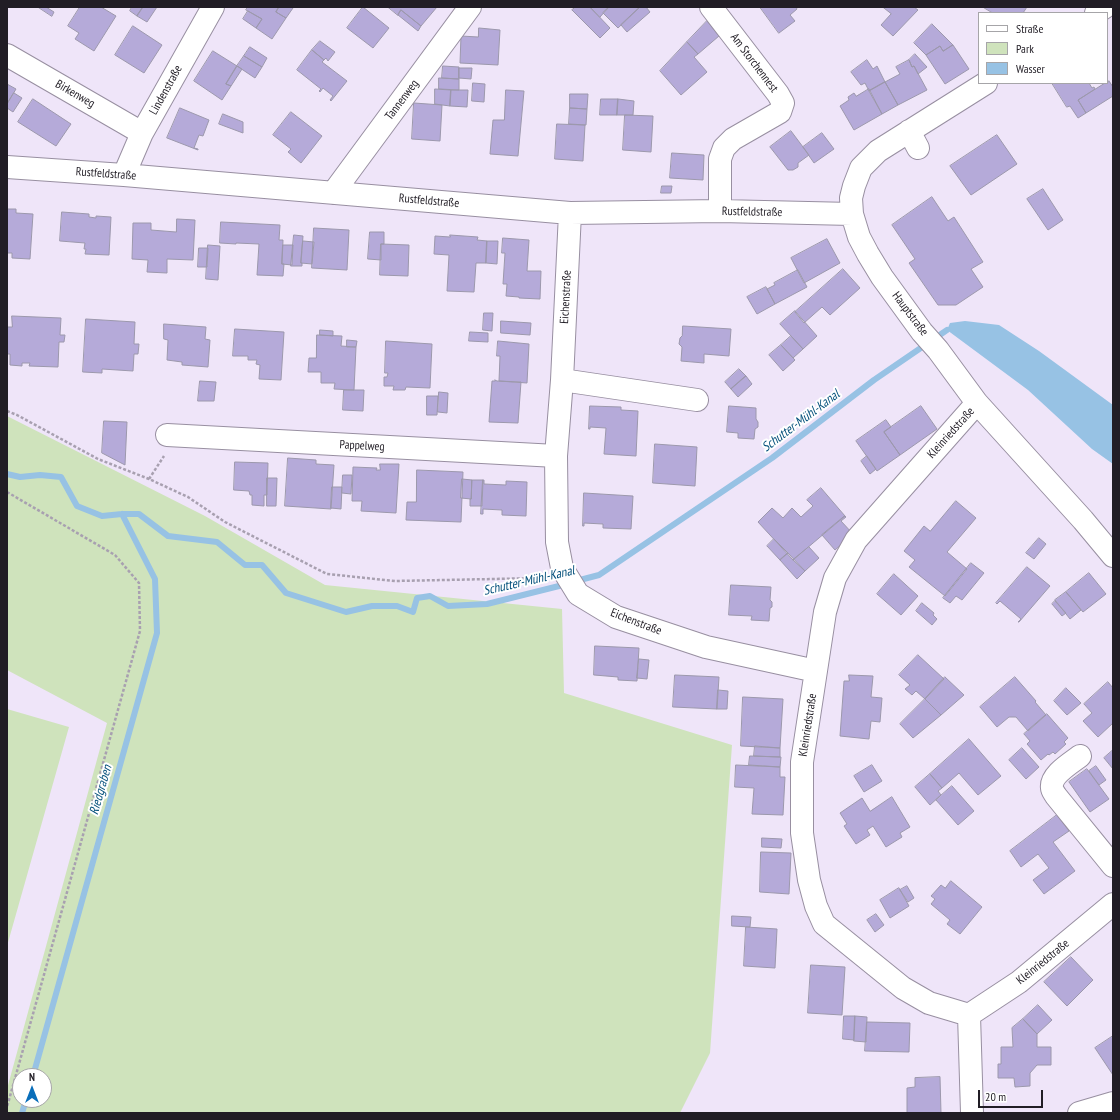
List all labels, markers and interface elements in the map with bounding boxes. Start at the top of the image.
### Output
legend [978,12,1108,84]
text: Straße [1016,21,1043,36]
street label: Am Storchennest [727,31,781,95]
text: Park [1016,41,1034,56]
text: Wasser [1016,61,1045,76]
street label: Lindenstraße [146,63,186,117]
street label: Birkenweg [53,77,97,111]
street label: Tannenweg [382,77,422,123]
street label: Rustfeldstraße [75,165,137,183]
street label: Rustfeldstraße [398,191,460,211]
street label: Rustfeldstraße [722,204,782,220]
street label: Eichenstraße [557,270,575,324]
street label: Hauptstraße [889,289,931,339]
water label: Schutter-Mühl-Kanal [759,387,843,455]
street label: Kleinriedstraße [924,404,978,462]
street label: Pappelweg [339,438,385,454]
water label: Schutter-Mühl-Kanal [482,563,576,599]
street label: Eichenstraße [608,606,664,638]
street label: Kleinriedstraße [796,692,820,758]
water label: Riedgraben [86,763,116,817]
street label: Kleinriedstraße [1014,936,1072,988]
north arrow [12,1068,52,1108]
text: N [29,1070,35,1084]
scale bar [980,1082,1045,1108]
text: 20 m [985,1089,1006,1104]

